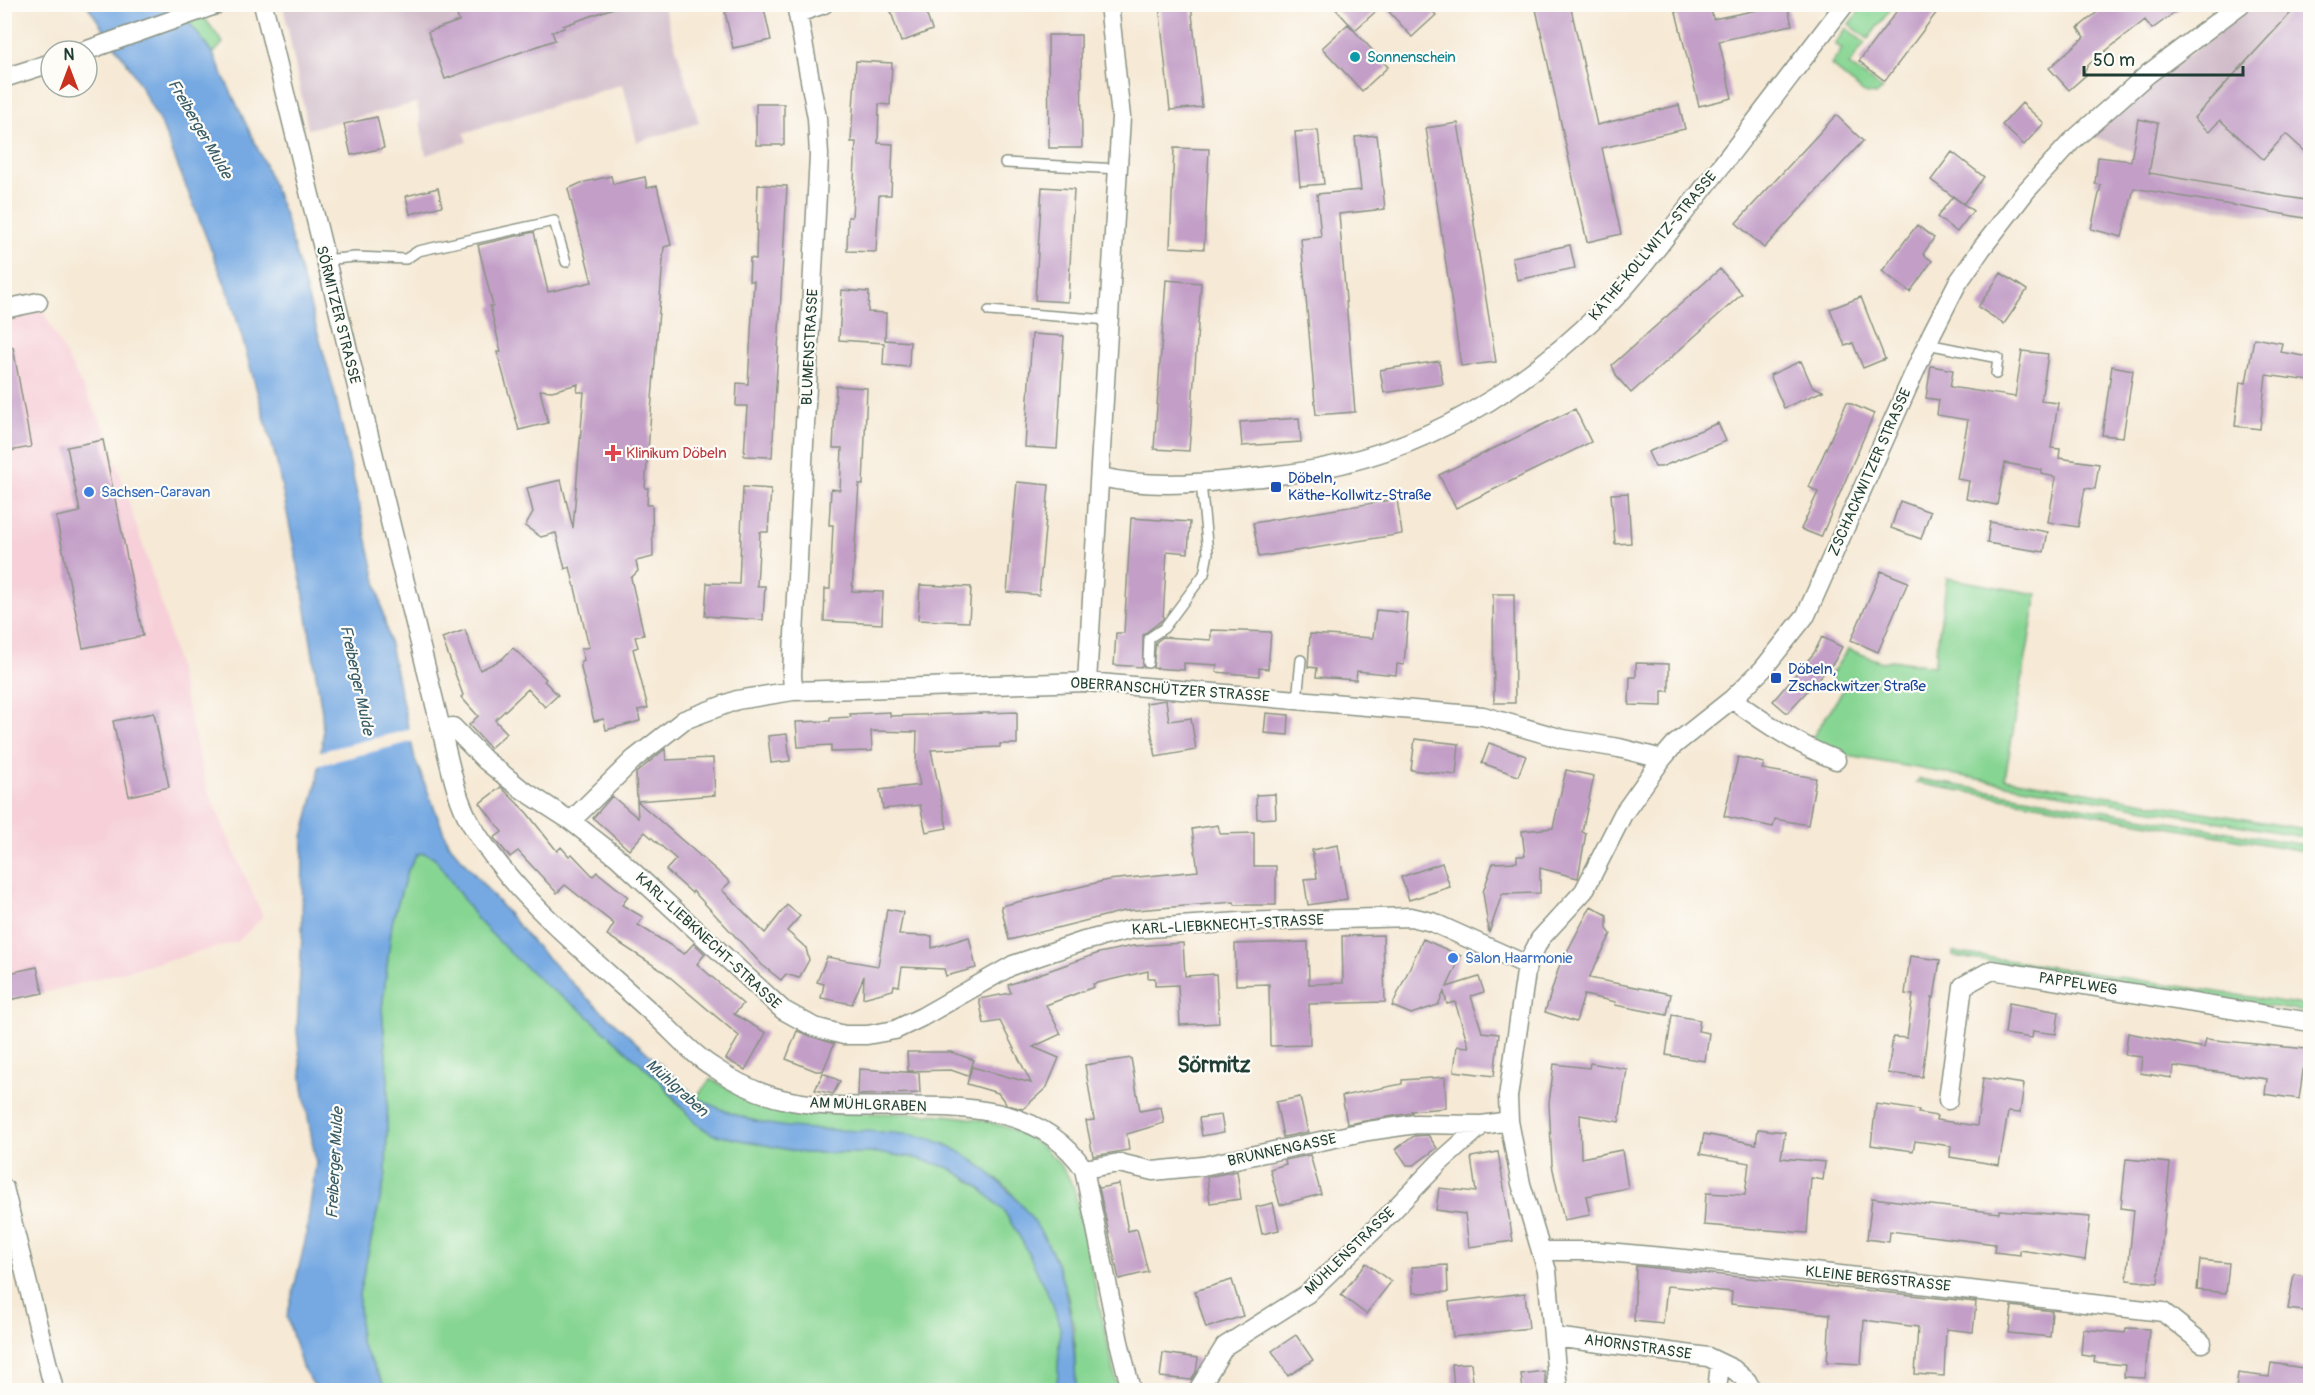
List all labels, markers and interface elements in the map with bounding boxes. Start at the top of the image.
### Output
north arrow [39,39,99,99]
scale bar [2084,39,2243,77]
text: N [64,45,75,65]
place label: Sonnenschein [1367,48,1456,67]
text: 50 m [2093,49,2135,72]
marker: Sonnenschein [1348,50,1362,64]
water label: Freiberger Mulde [163,76,238,184]
street label: KÄTHE-KOLLWITZ-STRASSE [1585,167,1721,325]
street label: SÖRMITZER STRASSE [312,244,364,386]
street label: BLUMENSTRASSE [797,288,823,406]
street label: ZSCHACKWITZER STRASSE [1824,385,1916,559]
marker: Klinikum Döbeln [604,444,622,462]
place label: Klinikum Döbeln [626,444,727,463]
place label: Döbeln, Käthe-Kollwitz-Straße [1288,469,1432,505]
marker: Döbeln, Käthe-Kollwitz-Straße [1269,480,1283,494]
place label: Sachsen-Caravan [101,483,210,502]
marker: Sachsen-Caravan [82,485,96,499]
water label: Freiberger Mulde [336,623,379,739]
place label: Döbeln, Zschackwitzer Straße [1788,660,1926,696]
marker: Döbeln, Zschackwitzer Straße [1769,671,1783,685]
street label: OBERRANSCHÜTZER STRASSE [1070,674,1271,706]
street label: KARL-LIEBKNECHT-STRASSE [631,868,785,1014]
street label: KARL-LIEBKNECHT-STRASSE [1131,910,1325,940]
place label: Salon Haarmonie [1465,949,1573,968]
marker: Salon Haarmonie [1446,951,1460,965]
street label: PAPPELWEG [2037,968,2119,1000]
district label: Sörmitz [1177,1052,1251,1079]
water label: Mühlgraben [642,1055,713,1122]
street label: AM MÜHLGRABEN [809,1093,927,1117]
water label: Freiberger Mulde [322,1105,348,1219]
street label: BRUNNENGASSE [1226,1129,1338,1171]
street label: MÜHLENSTRASSE [1301,1203,1399,1299]
street label: KLEINE BERGSTRASSE [1804,1262,1952,1296]
street label: AHORNSTRASSE [1583,1330,1693,1364]

